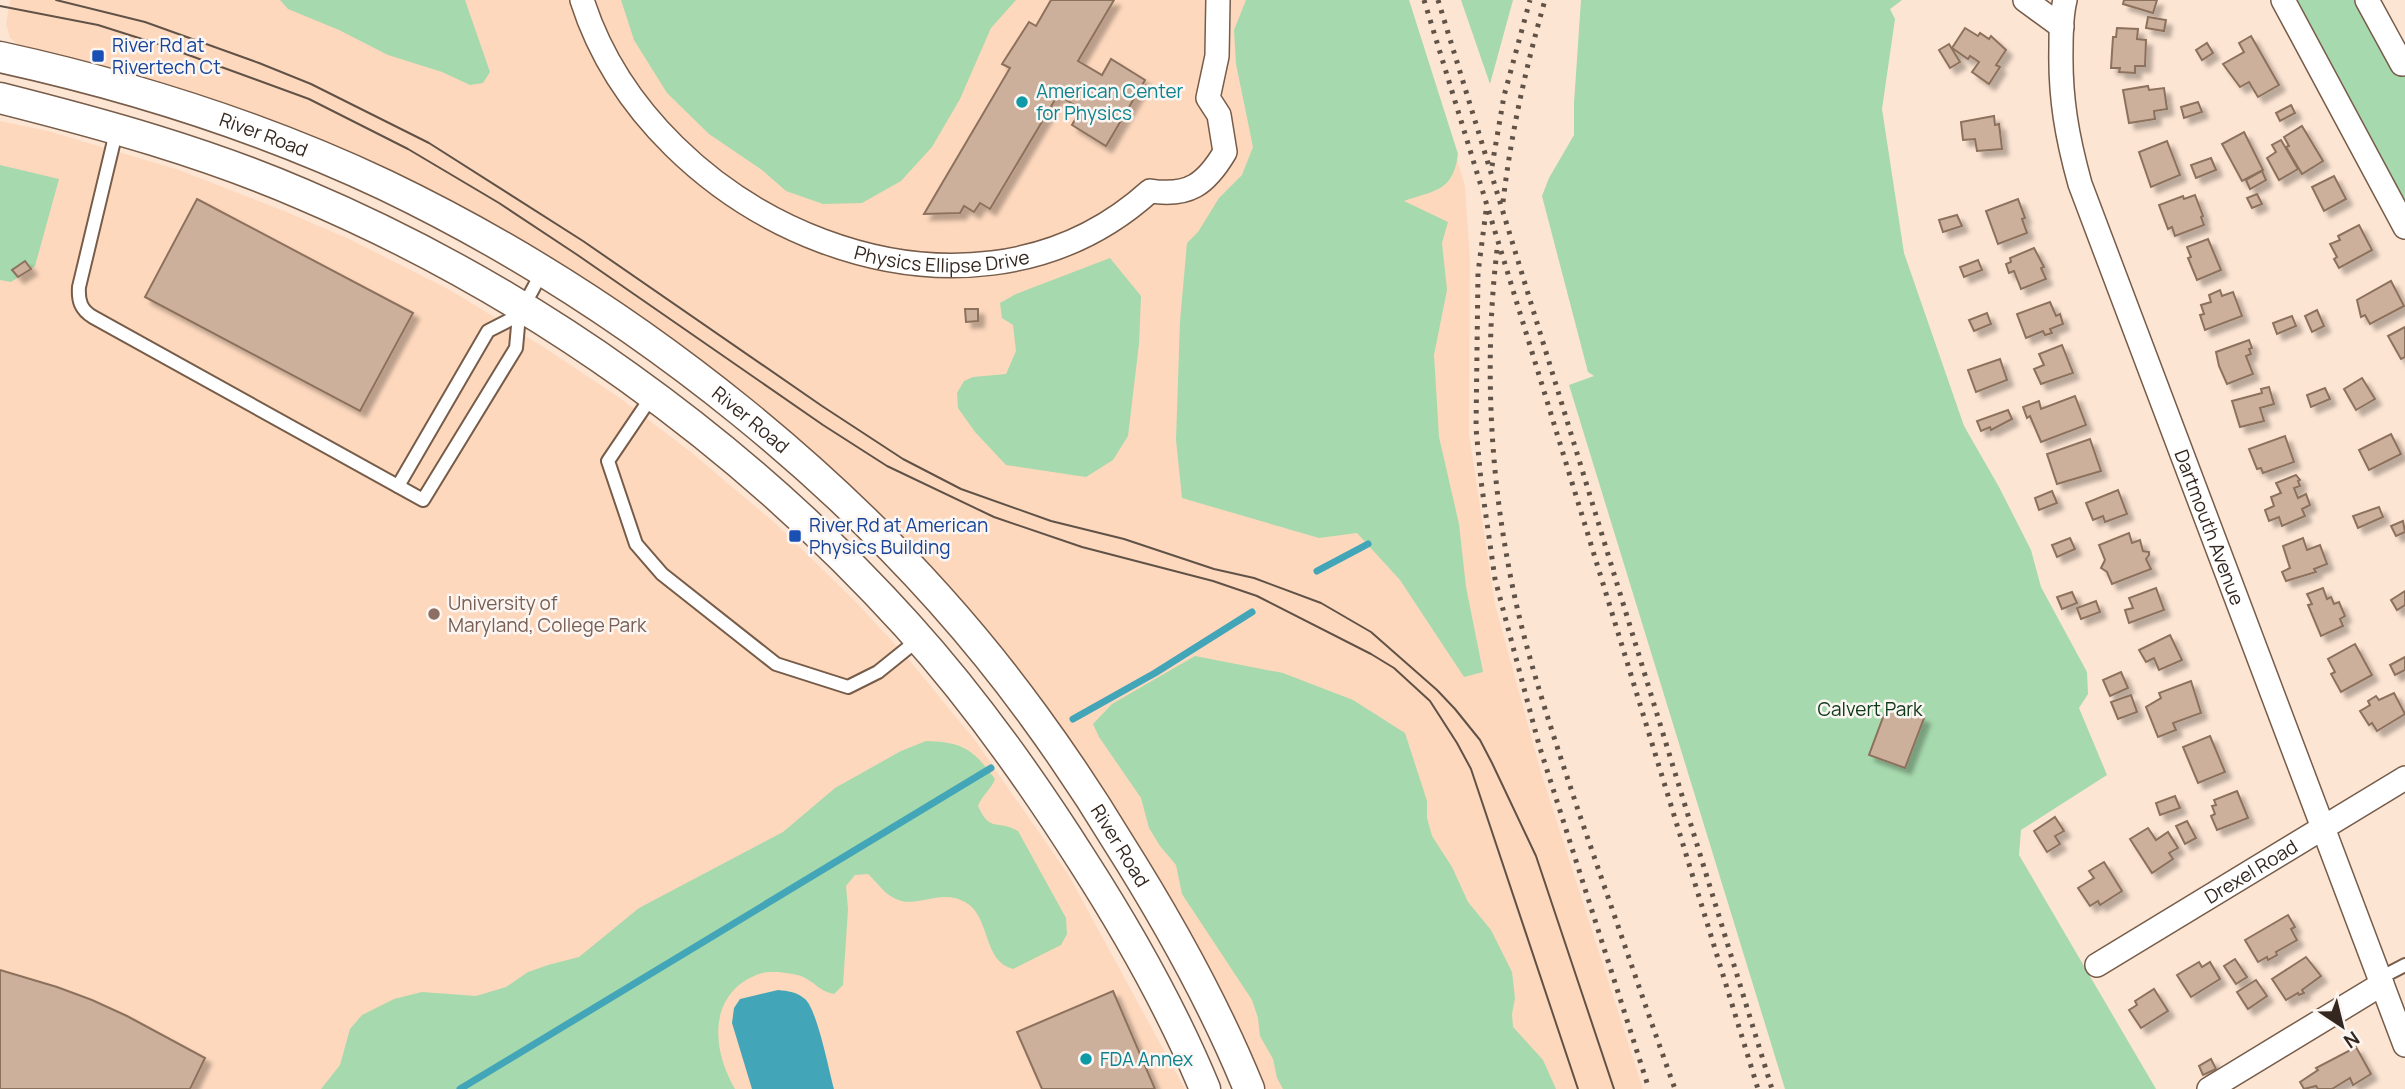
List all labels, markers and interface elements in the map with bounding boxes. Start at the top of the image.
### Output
place label: River Rd at Rivertech Ct [112,32,221,80]
marker: River Rd at Rivertech Ct [90,48,106,64]
place label: American Center for Physics [1036,78,1184,126]
marker: American Center for Physics [1014,94,1030,110]
street label: River Road [216,106,312,163]
street label: Physics Ellipse Drive [852,239,1032,278]
street label: River Road [707,380,795,459]
street label: Dartmouth Avenue [2168,446,2251,609]
place label: River Rd at American Physics Building [809,512,988,560]
marker: River Rd at American Physics Building [787,528,803,544]
place label: University of Maryland, College Park [448,590,647,638]
marker: University of Maryland, College Park [426,606,442,622]
park label: Calvert Park [1817,696,1923,722]
street label: River Road [1085,799,1156,892]
street label: Drexel Road [2200,833,2302,910]
north arrow [2307,991,2377,1061]
text: N [2339,1025,2365,1054]
place label: FDA Annex [1100,1046,1193,1072]
marker: FDA Annex [1078,1051,1094,1067]

